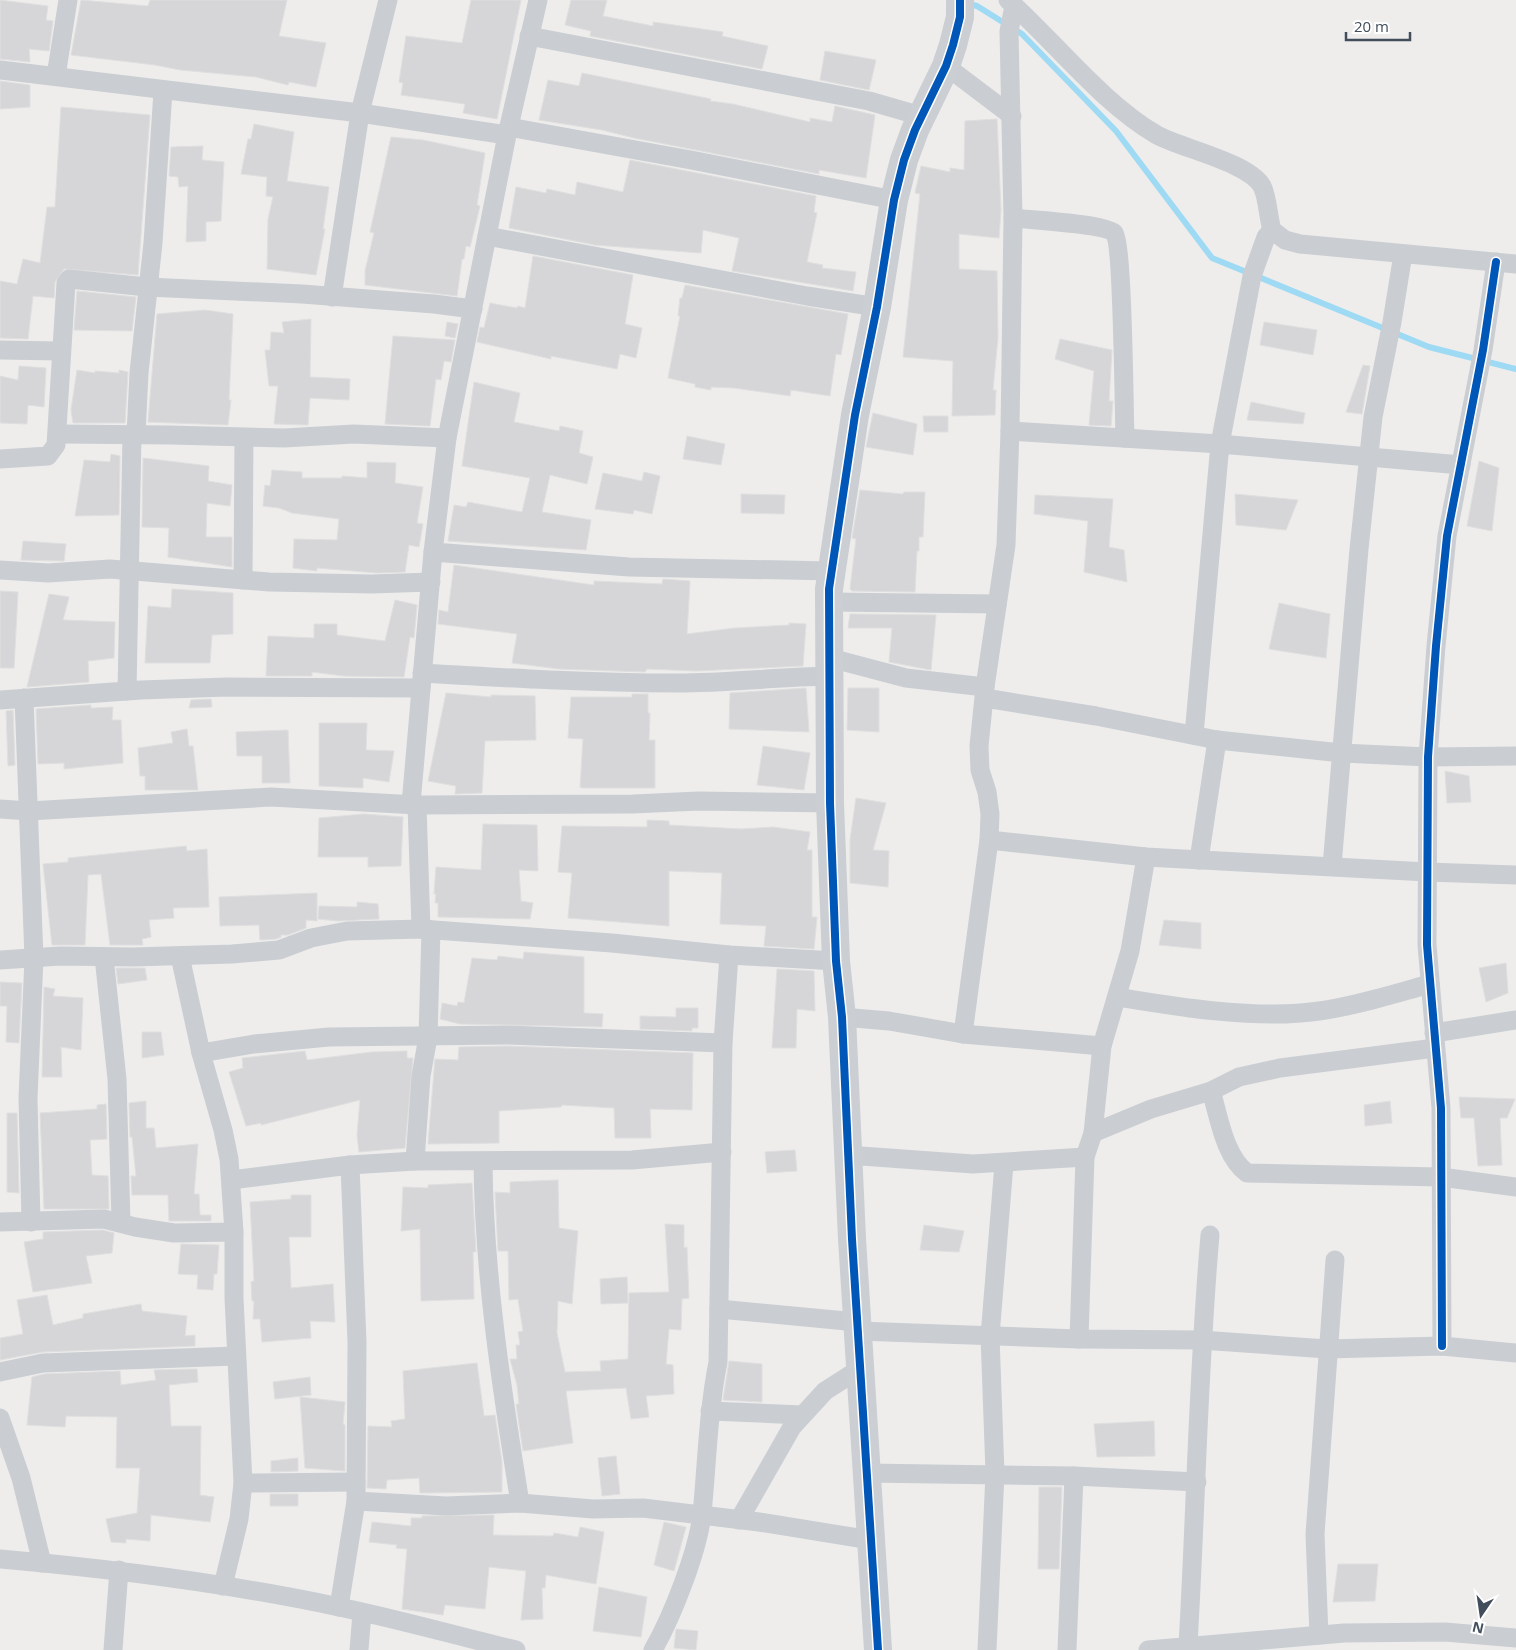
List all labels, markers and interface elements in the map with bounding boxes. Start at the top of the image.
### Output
scale bar [1346,10,1410,42]
text: 20 m [1354,16,1389,36]
north arrow [1456,1590,1506,1640]
text: N [1470,1618,1486,1639]

